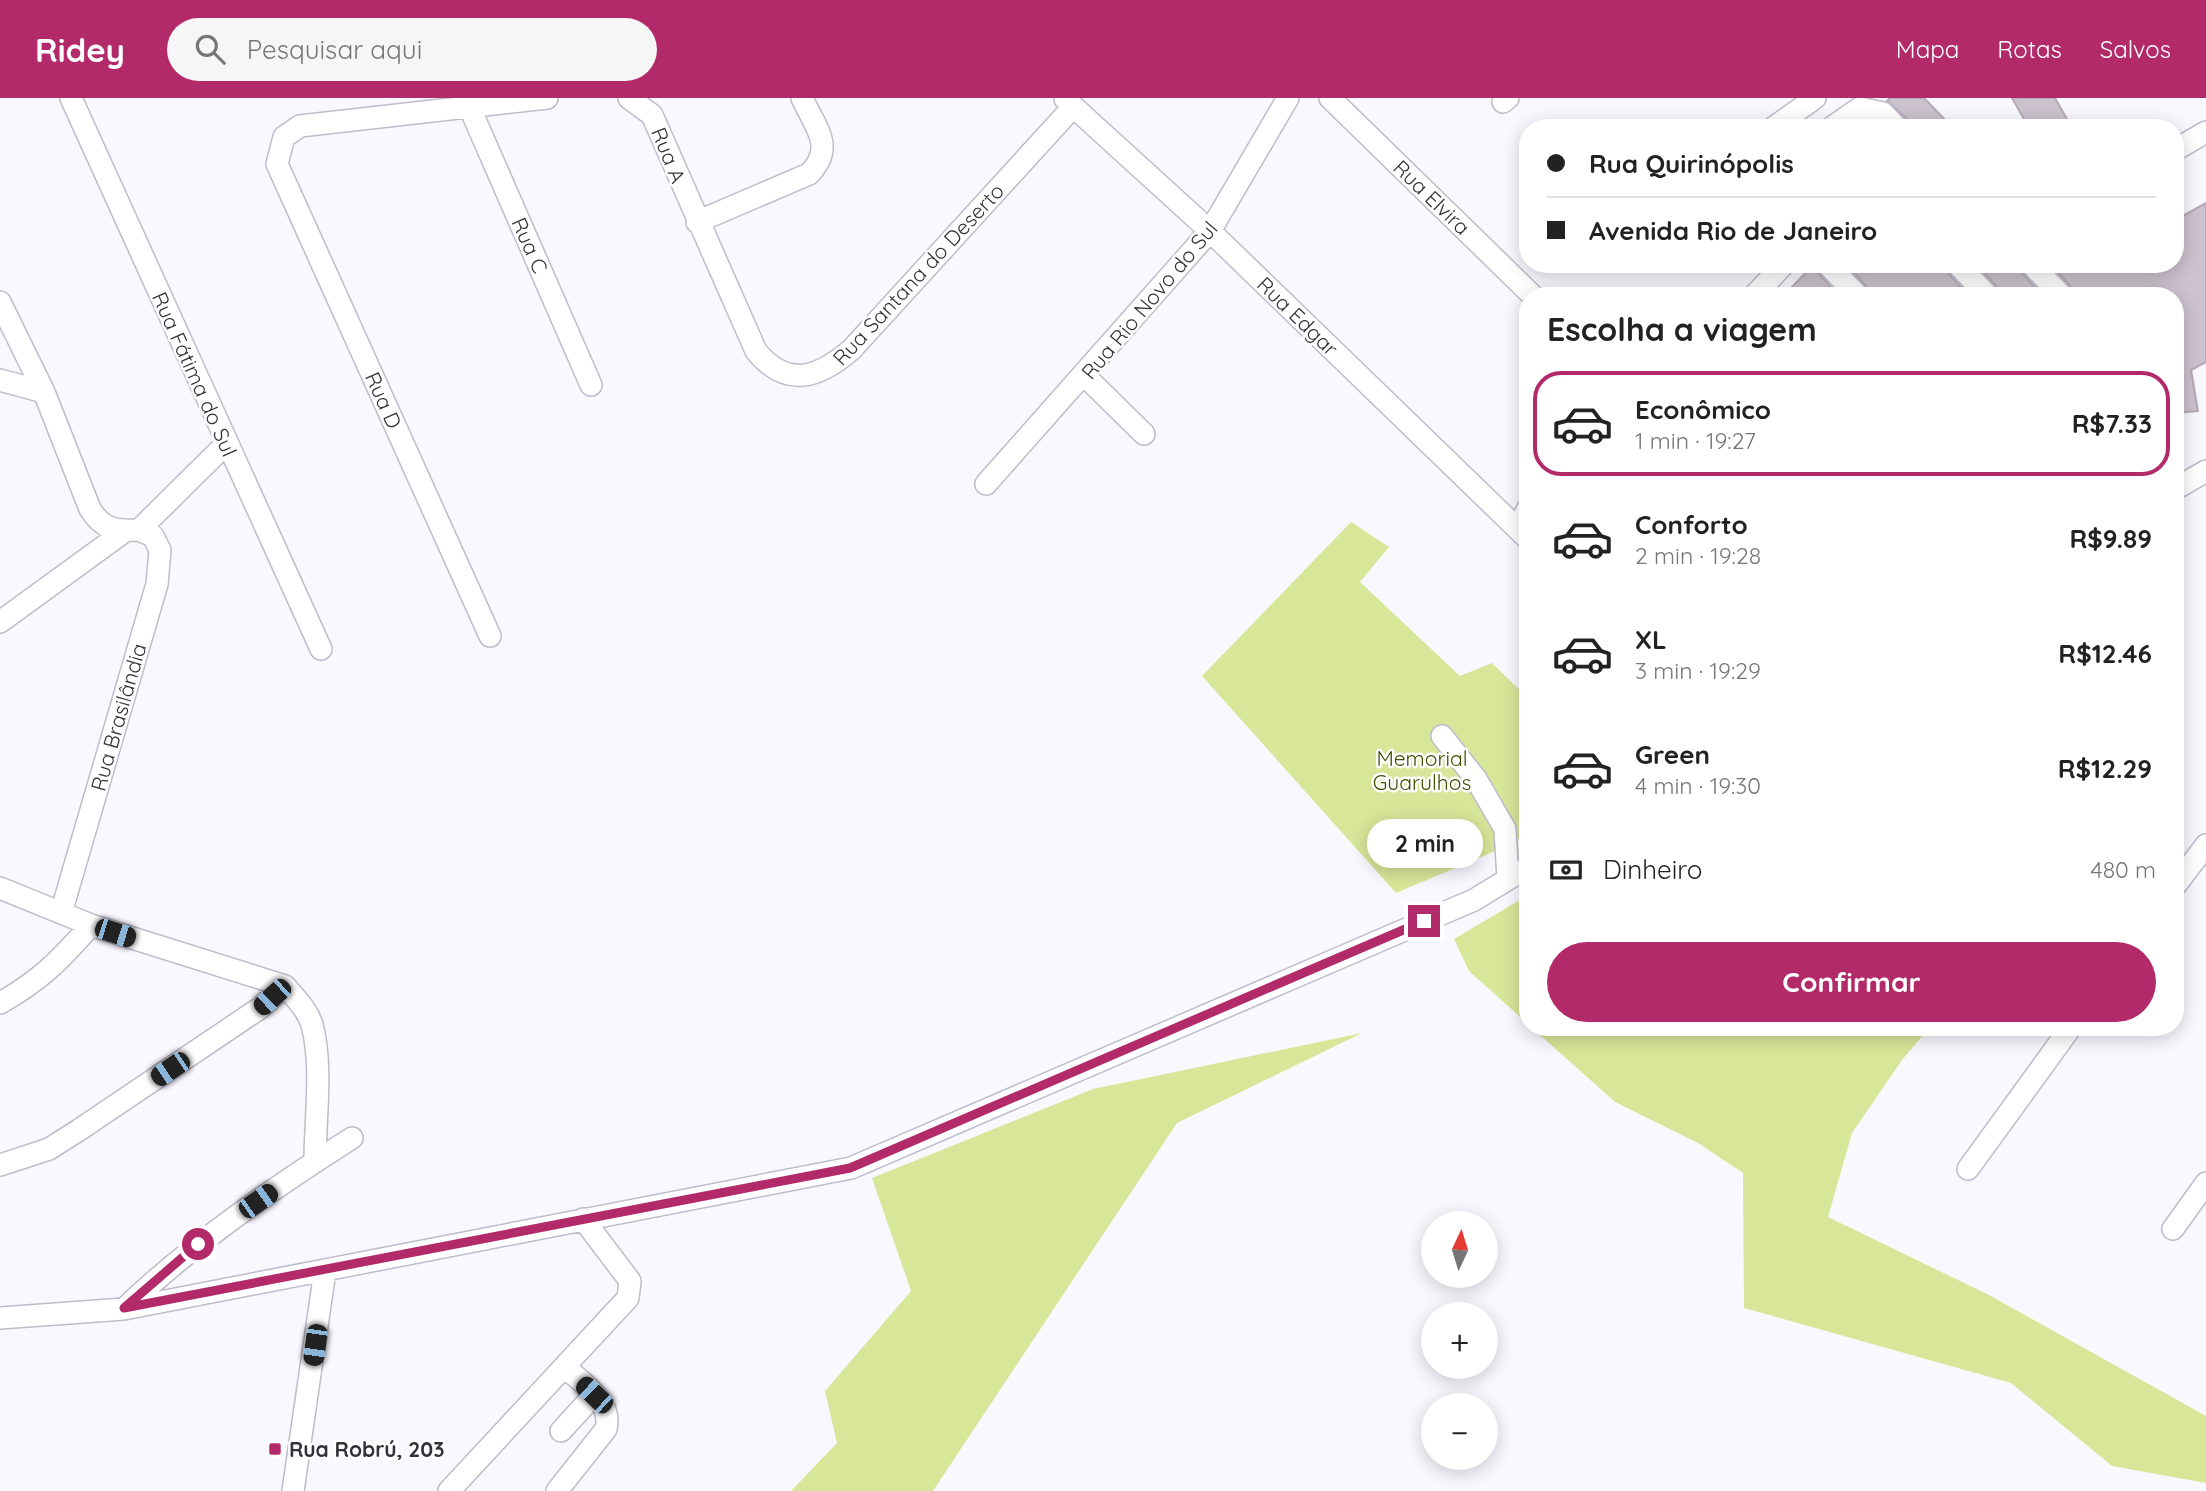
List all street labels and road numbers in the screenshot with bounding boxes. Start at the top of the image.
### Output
street label: Rua A [646,123,692,187]
street label: Rua Elvira [1388,154,1476,240]
street label: Rua Santana do Deserto [827,178,1009,370]
street label: Rua C [506,213,554,277]
street label: Rua Rio Novo do Sul [1075,216,1223,384]
street label: Rua Edgar [1252,271,1344,361]
street label: Rua Fátima do Sul [147,288,243,460]
street label: Rua D [360,368,408,432]
street label: Rua Brasilândia [84,640,152,794]

